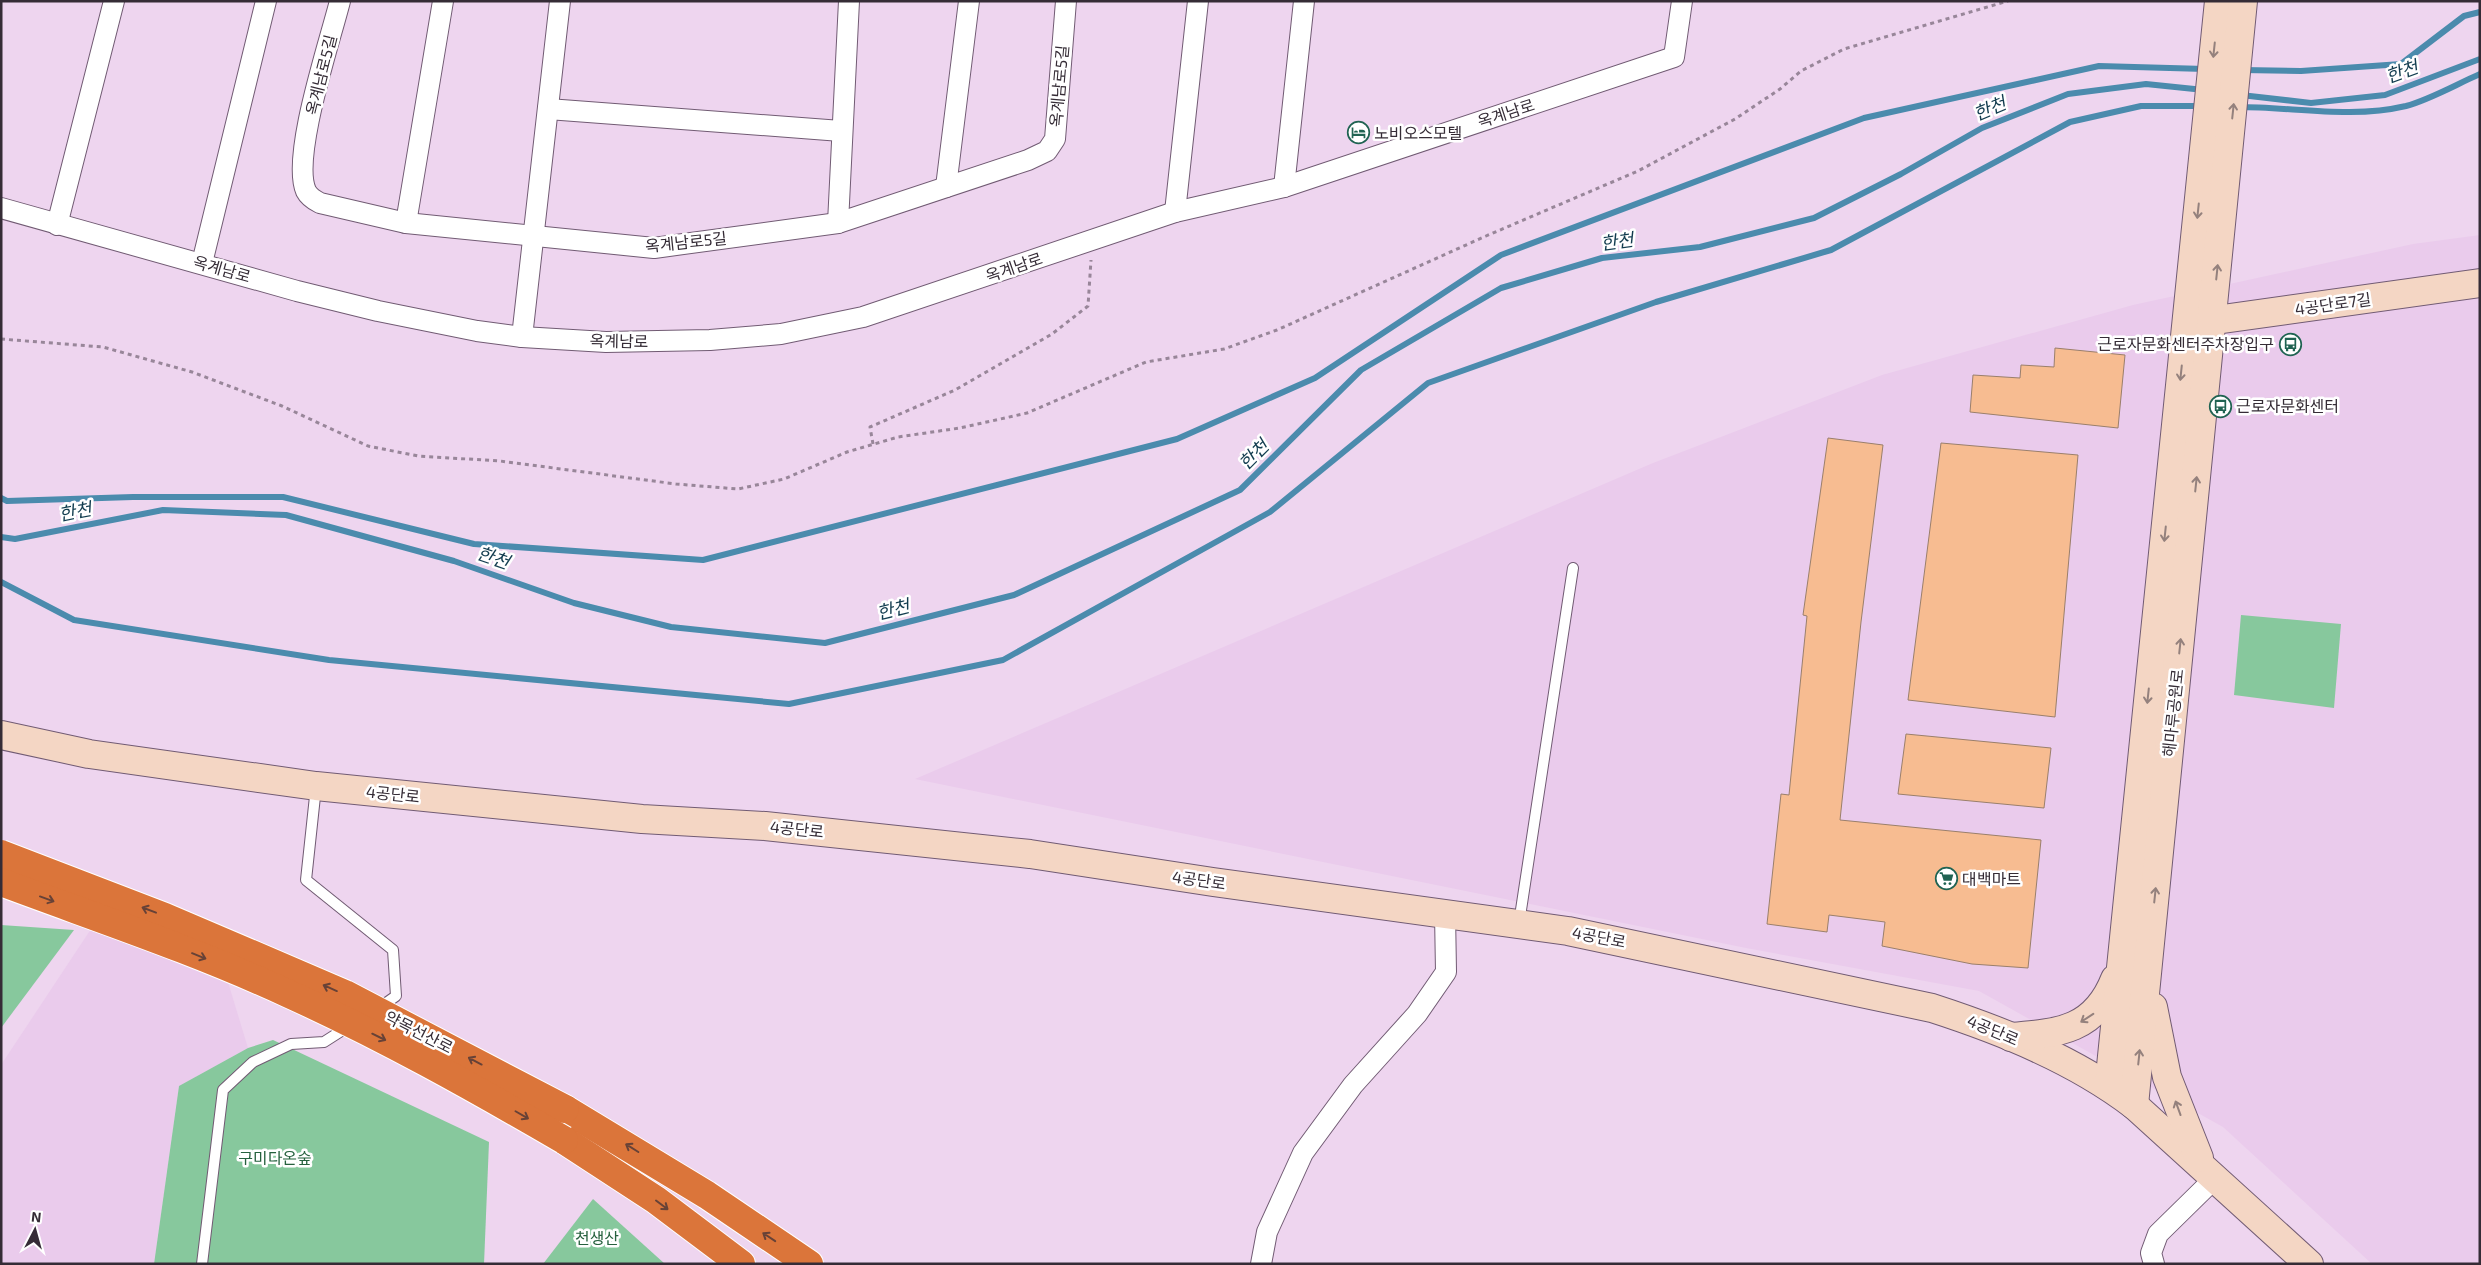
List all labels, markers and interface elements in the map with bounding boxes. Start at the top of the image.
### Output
street label: 옥계남로5길 [301,33,340,117]
one-way arrow [2209,41,2219,57]
street label: 옥계남로5길 [1045,44,1072,128]
water label: 한천 [2382,54,2423,87]
water label: 한천 [1970,91,2011,125]
street label: 옥계남로 [1475,94,1537,131]
one-way arrow [2228,103,2237,119]
hotel icon: 노비오스모텔 [1346,121,1370,145]
place label: 노비오스모텔 [1374,123,1462,142]
one-way arrow [2193,203,2202,219]
water label: 한천 [1599,227,1637,254]
street label: 옥계남로5길 [644,228,728,255]
street label: 옥계남로 [983,248,1045,285]
street label: 옥계남로 [191,251,253,286]
one-way arrow [2212,265,2221,281]
street label: 4공단로7길 [2294,289,2372,318]
street label: 옥계남로 [589,330,649,351]
bus stop icon: 근로자문화센터주차장입구 [2278,332,2302,356]
place label: 근로자문화센터주차장입구 [2097,334,2274,353]
one-way arrow [2176,364,2186,380]
bus stop icon: 근로자문화센터 [2208,394,2232,418]
place label: 근로자문화센터 [2236,396,2339,415]
water label: 한천 [1234,433,1275,474]
one-way arrow [2191,477,2200,493]
water label: 한천 [56,497,96,525]
one-way arrow [2160,526,2170,542]
water label: 한천 [474,541,515,574]
water label: 한천 [874,594,914,624]
one-way arrow [2175,638,2185,654]
street label: 해마루공원로 [2158,668,2187,758]
one-way arrow [2143,688,2153,704]
street label: 4공단로 [365,781,421,806]
street label: 4공단로 [769,816,825,841]
street label: 4공단로 [1171,866,1227,893]
supermarket icon: 대백마트 [1934,867,1958,891]
place label: 대백마트 [1962,869,2021,888]
one-way arrow [2150,887,2160,903]
one-way arrow [39,895,54,904]
one-way arrow [141,905,156,914]
street label: 4공단로 [1571,922,1628,951]
one-way arrow [191,952,206,962]
one-way arrow [323,983,338,993]
street label: 약목선산로 [382,1006,457,1057]
street label: 4공단로 [1965,1010,2022,1049]
one-way arrow [2080,1013,2094,1023]
one-way arrow [372,1032,387,1042]
one-way arrow [2134,1049,2144,1065]
one-way arrow [468,1056,483,1065]
one-way arrow [2173,1101,2182,1116]
one-way arrow [514,1111,528,1121]
one-way arrow [626,1143,640,1153]
park label: 구미다온숲 [238,1148,312,1167]
one-way arrow [655,1200,668,1211]
north arrow [10,1205,60,1255]
text: N [30,1208,42,1226]
park label: 천생산 [575,1228,619,1247]
one-way arrow [762,1232,776,1242]

